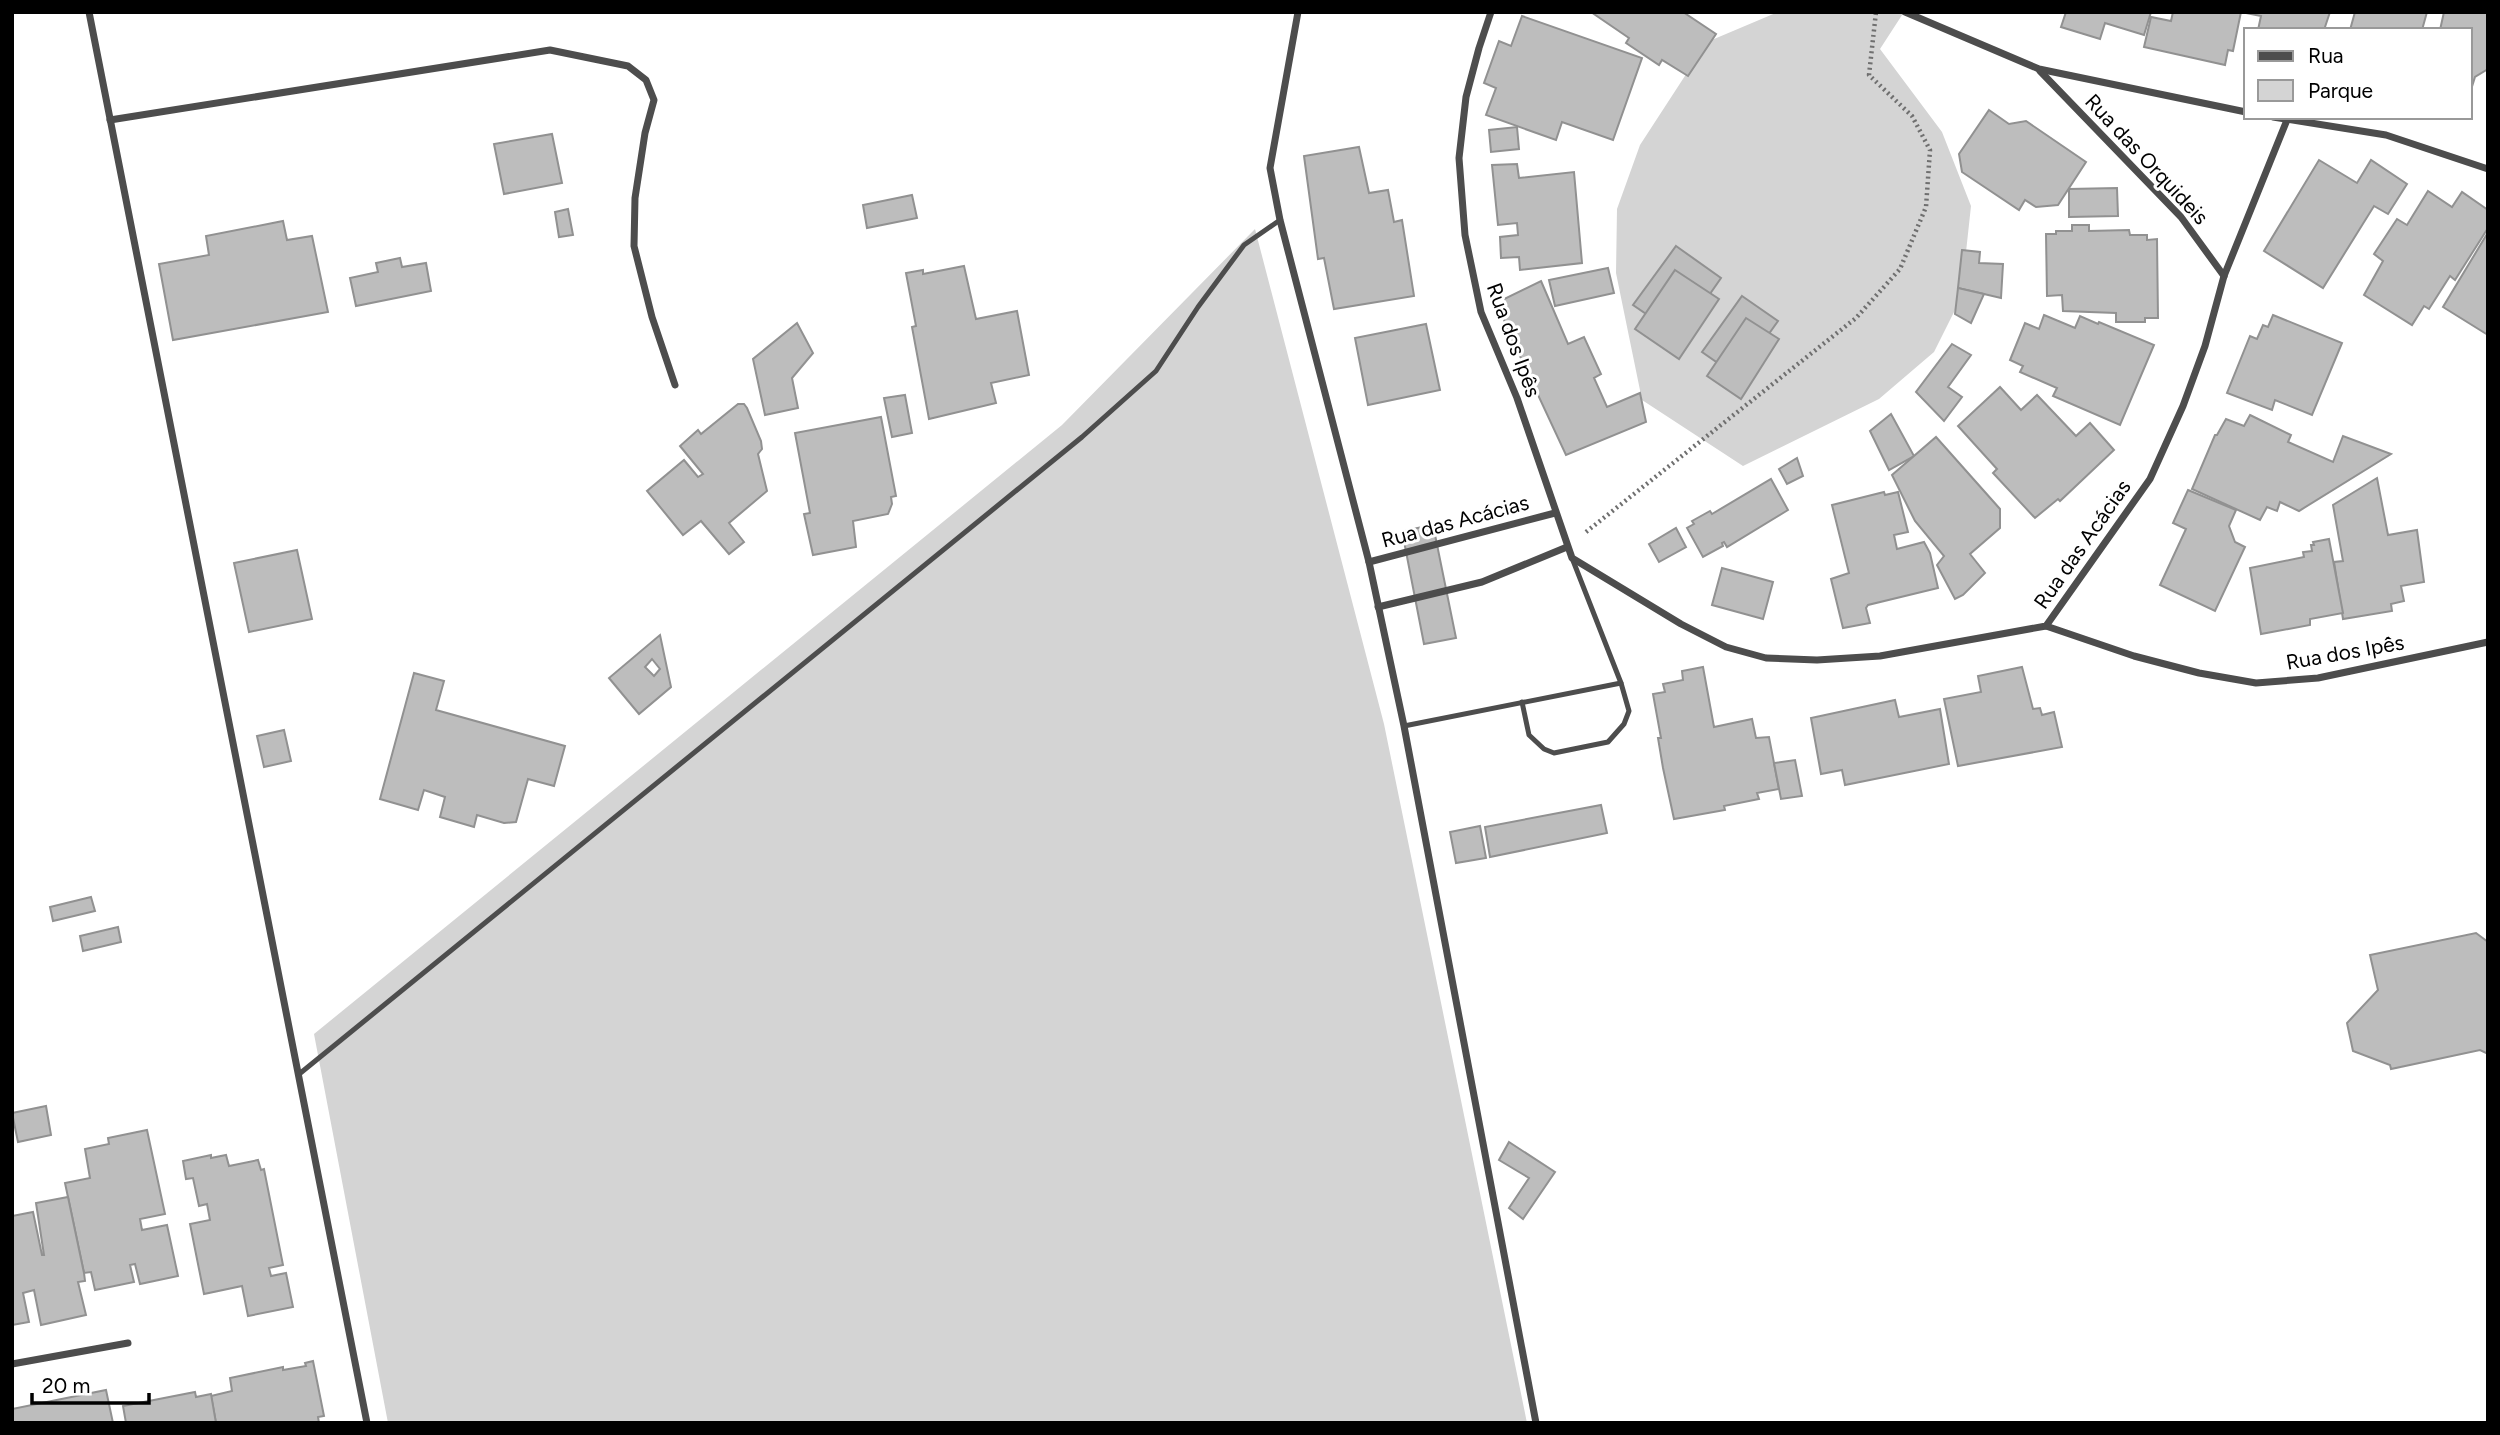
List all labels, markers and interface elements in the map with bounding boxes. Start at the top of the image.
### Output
legend [2244,28,2472,119]
text: Rua [2308,43,2344,68]
text: Parque [2308,78,2373,103]
street label: Rua das Orquideis [2080,89,2214,229]
street label: Rua dos Ipês [1482,280,1546,400]
street label: Rua das Acácias [2028,475,2136,613]
street label: Rua das Acácias [1379,489,1531,553]
street label: Rua dos Ipês [2284,629,2406,675]
scale bar [32,1362,149,1406]
text: 20 m [42,1373,90,1398]

